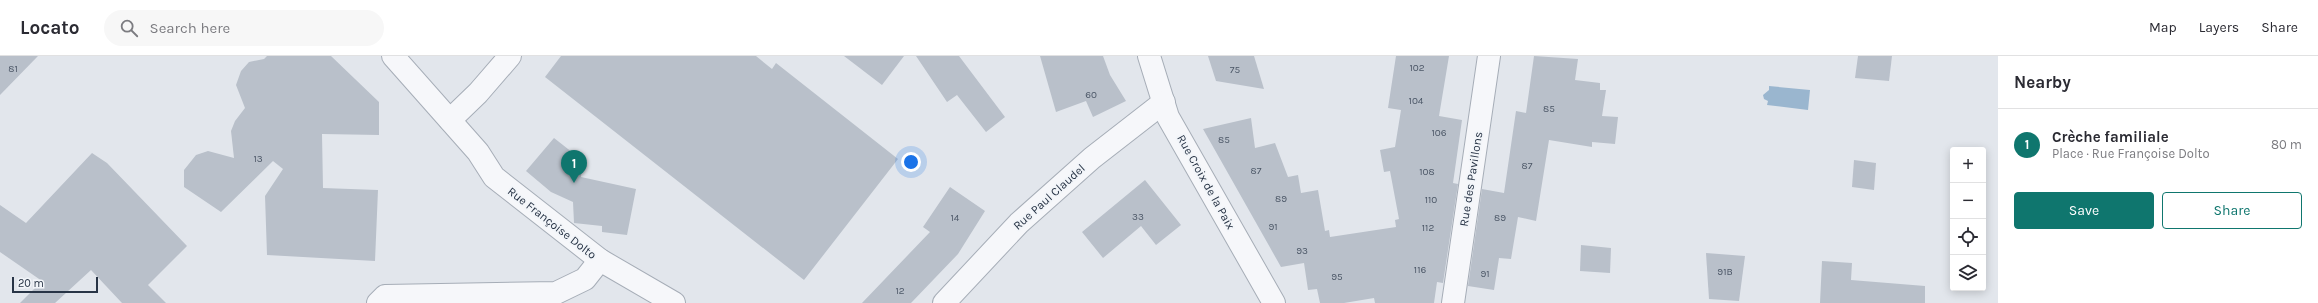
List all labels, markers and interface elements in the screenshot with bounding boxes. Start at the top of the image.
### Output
search box [104,10,384,46]
text: Locato [20,17,80,39]
icon: search [118,17,140,39]
text: Search here [150,19,230,37]
text: Map [2149,19,2177,36]
text: Layers [2199,19,2239,36]
text: Share [2261,19,2298,36]
house number: 102 [1409,62,1425,74]
house number: 81 [8,63,18,75]
house number: 75 [1230,64,1241,76]
text: Nearby [2014,72,2071,92]
house number: 60 [1085,89,1097,101]
house number: 104 [1409,95,1424,107]
house number: 85 [1543,103,1555,115]
house number: 106 [1432,127,1447,139]
text: Crèche familiale [2052,128,2169,146]
street label: Rue des Pavillons [1457,131,1485,227]
street label: Rue Croix de la Paix [1174,132,1238,232]
house number: 85 [1218,134,1230,146]
text: 1 [2025,137,2029,152]
text: 80 m [2271,137,2302,152]
text: Place · Rue Françoise Dolto [2052,146,2210,161]
map controls [1950,147,1986,291]
button: + [1950,147,1986,183]
pin: 1 [561,150,587,183]
your location [901,152,921,172]
house number: 13 [253,153,263,165]
house number: 87 [1522,160,1533,172]
street label: Rue Paul Claudel [1010,161,1088,233]
house number: 87 [1251,165,1262,177]
house number: 108 [1419,166,1435,178]
button: − [1950,183,1986,219]
street label: Rue Françoise Dolto [505,184,599,262]
button: Save [2014,192,2154,229]
button: Share [2162,192,2302,229]
house number: 89 [1275,193,1287,205]
house number: 110 [1425,194,1437,206]
house number: 33 [1132,211,1144,223]
house number: 14 [951,212,960,224]
house number: 89 [1494,212,1506,224]
button: locate [1950,219,1986,255]
house number: 91 [1268,221,1278,233]
house number: 112 [1422,222,1434,234]
house number: 93 [1296,245,1308,257]
button: layers [1950,255,1986,291]
house number: 116 [1414,264,1426,276]
house number: 91B [1717,266,1733,278]
house number: 91 [1480,268,1490,280]
house number: 95 [1331,271,1343,283]
scale bar [12,275,98,294]
text: 20 m [18,277,44,290]
house number: 12 [895,285,905,297]

